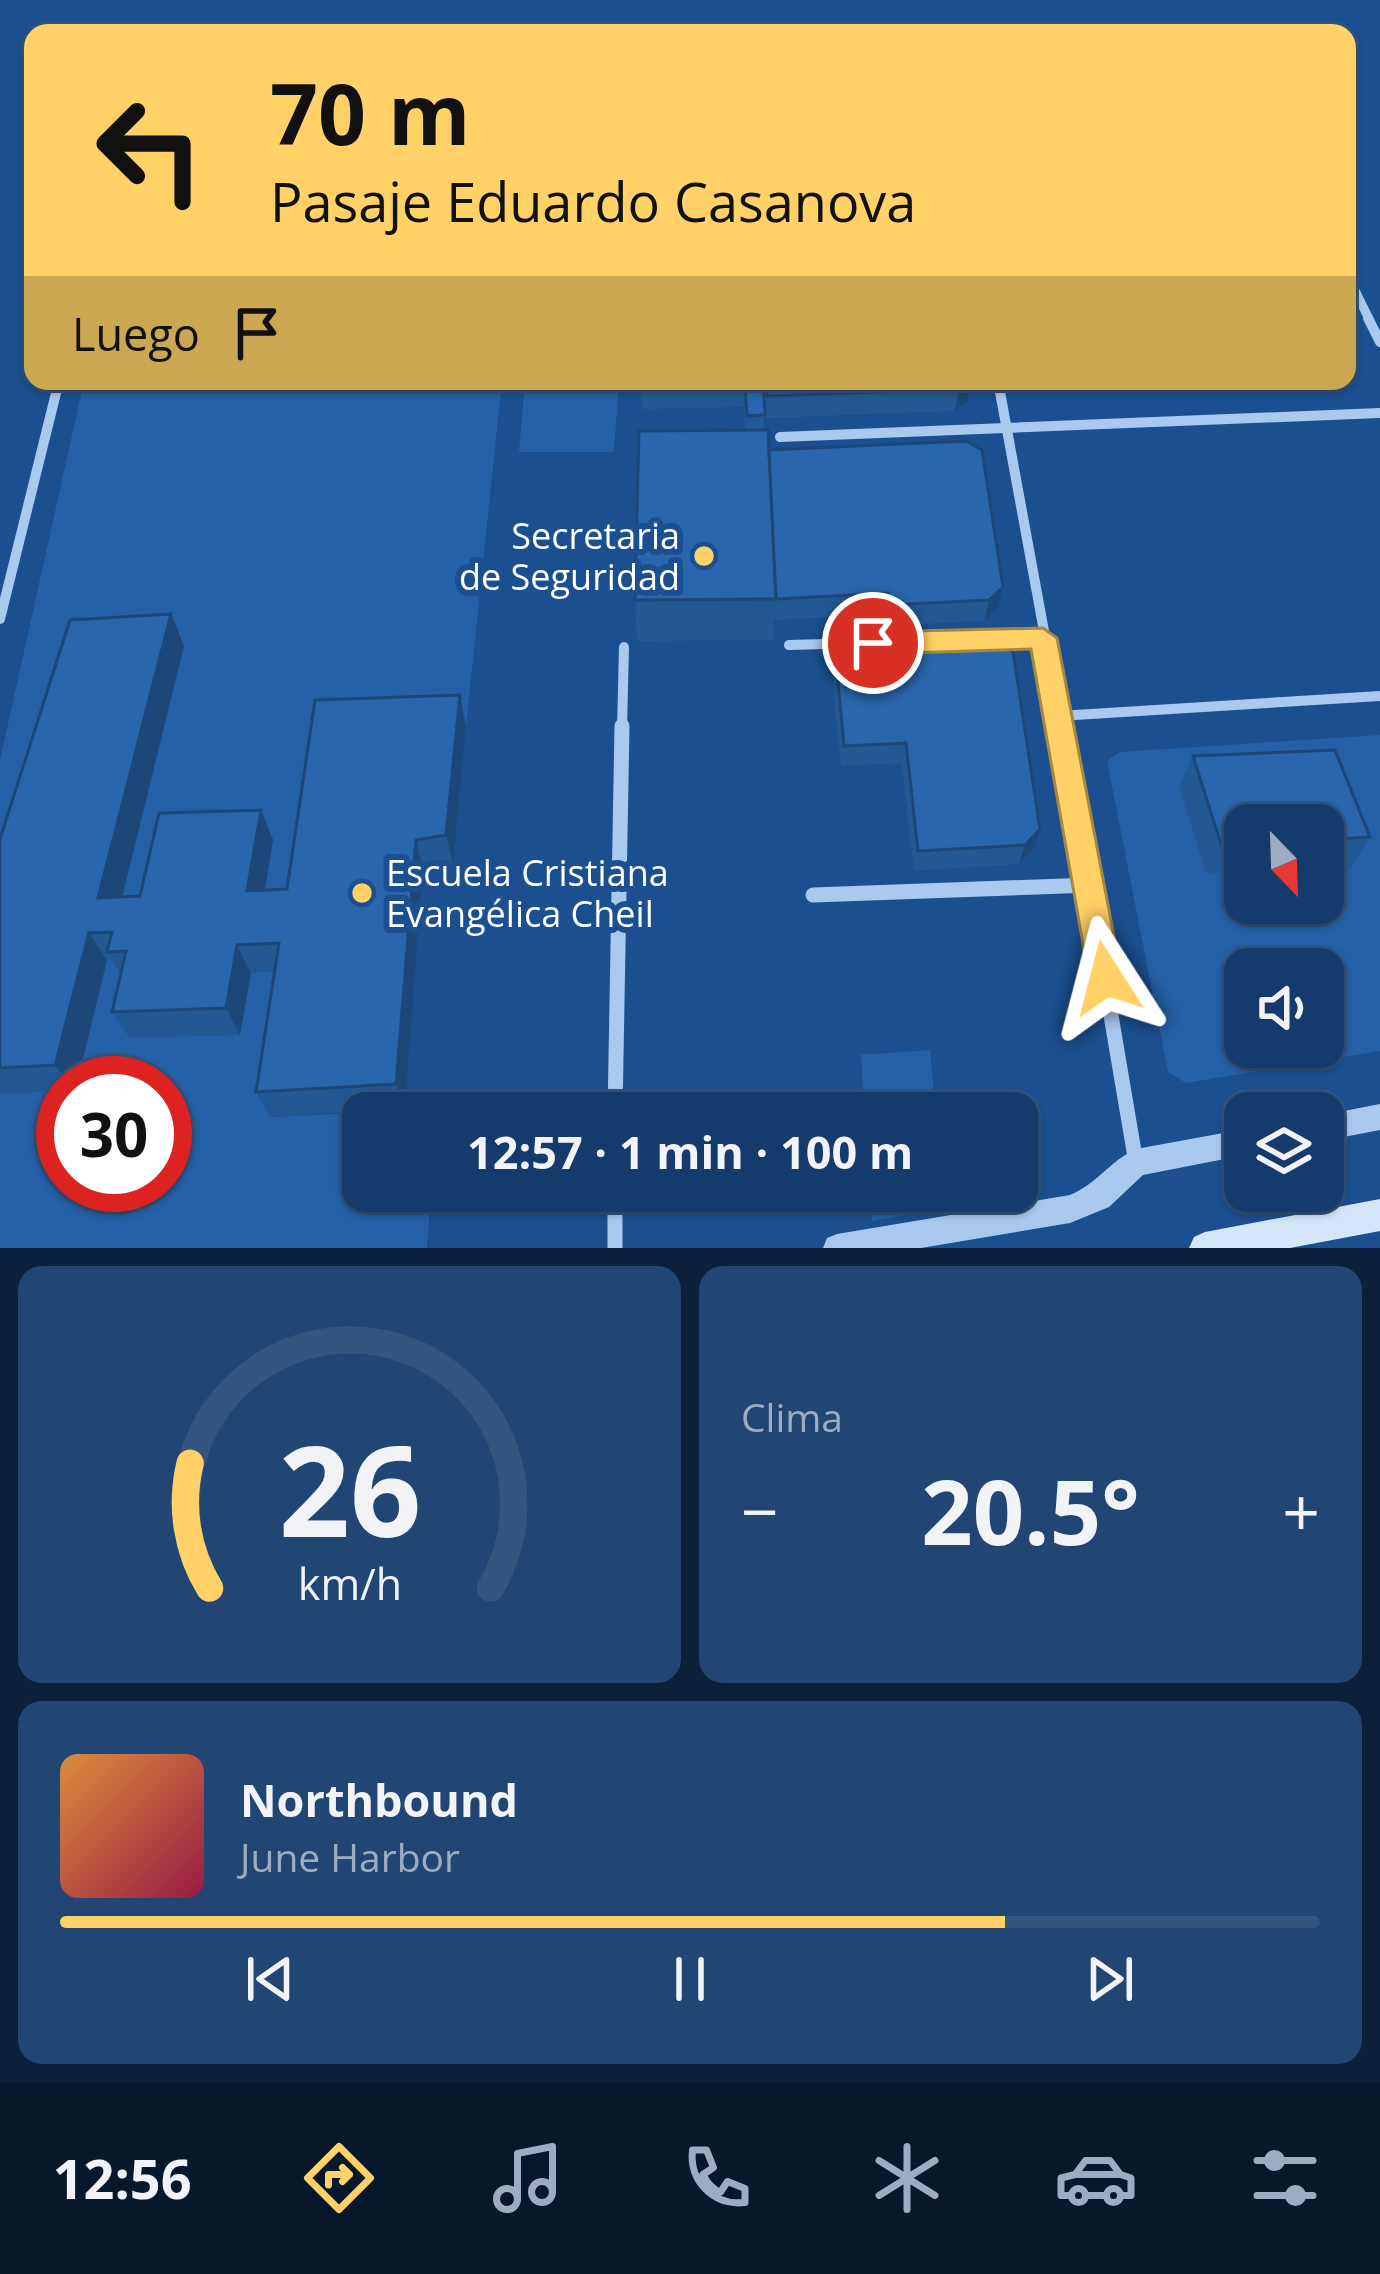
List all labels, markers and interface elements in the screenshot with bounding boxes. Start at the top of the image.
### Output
text: 70 m [270,55,470,170]
icon: left [72,72,228,228]
text: Pasaje Eduardo Casanova [270,164,916,238]
icon: arrive [224,300,290,366]
text: Luego [72,303,200,364]
place label: Secretaria de Seguridad [459,511,680,601]
marker: Secretaria de Seguridad [691,543,717,569]
pin [822,592,924,694]
icon: arrive [840,610,906,676]
north arrow [1224,804,1344,924]
map controls [1224,804,1344,1212]
place label: Escuela Cristiana Evangélica Cheil [386,848,669,938]
marker: Escuela Cristiana Evangélica Cheil [349,880,375,906]
position arrow [1043,915,1169,1041]
button: sound [1224,948,1344,1068]
speed limit sign: 30 [36,1056,192,1212]
button: layers [1224,1092,1344,1212]
text: 12:57 · 1 min · 100 m [467,1121,913,1182]
text: Clima [741,1390,843,1443]
text: 26 [278,1404,421,1574]
text: 20.5° [921,1449,1140,1571]
text: − [741,1465,779,1555]
text: + [1282,1465,1320,1555]
text: km/h [297,1553,402,1612]
text: Northbound [240,1769,518,1830]
text: June Harbor [240,1830,460,1883]
icon: previous [237,1946,303,2012]
icon: pause [657,1946,723,2012]
icon: next [1077,1946,1143,2012]
icon: directions [297,2136,381,2220]
icon: music [486,2136,570,2220]
icon: phone [675,2136,759,2220]
icon: climate [865,2136,949,2220]
icon: car [1054,2136,1138,2220]
icon: filters [1243,2136,1327,2220]
text: 12:56 [53,2141,192,2215]

